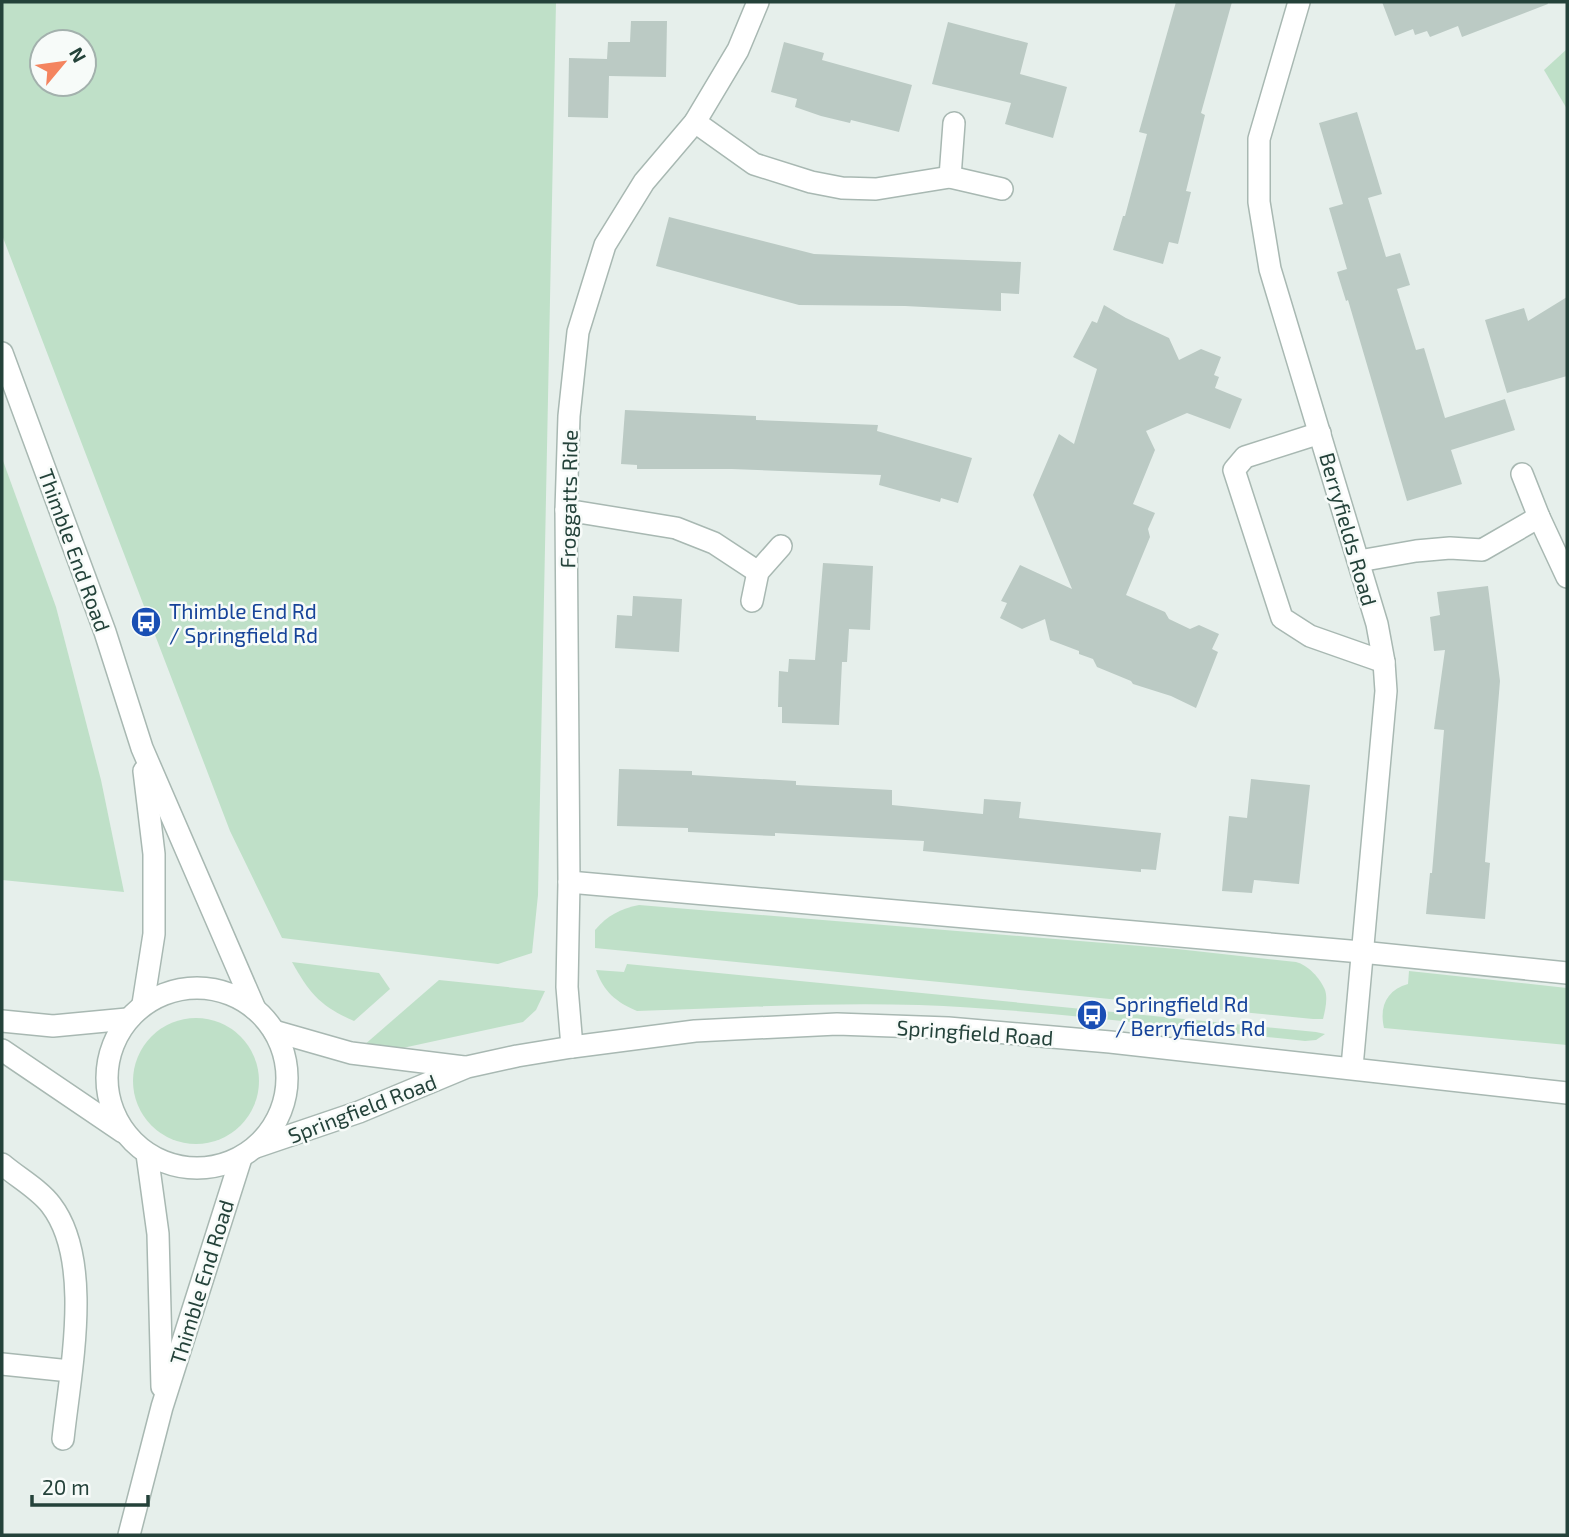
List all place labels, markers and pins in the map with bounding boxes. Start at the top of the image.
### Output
place label: Thimble End Rd / Springfield Rd [169,598,318,647]
bus stop icon: Thimble End Rd / Springfield Rd [129,605,163,639]
place label: Springfield Rd / Berryfields Rd [1115,991,1265,1040]
bus stop icon: Springfield Rd / Berryfields Rd [1075,998,1109,1032]

